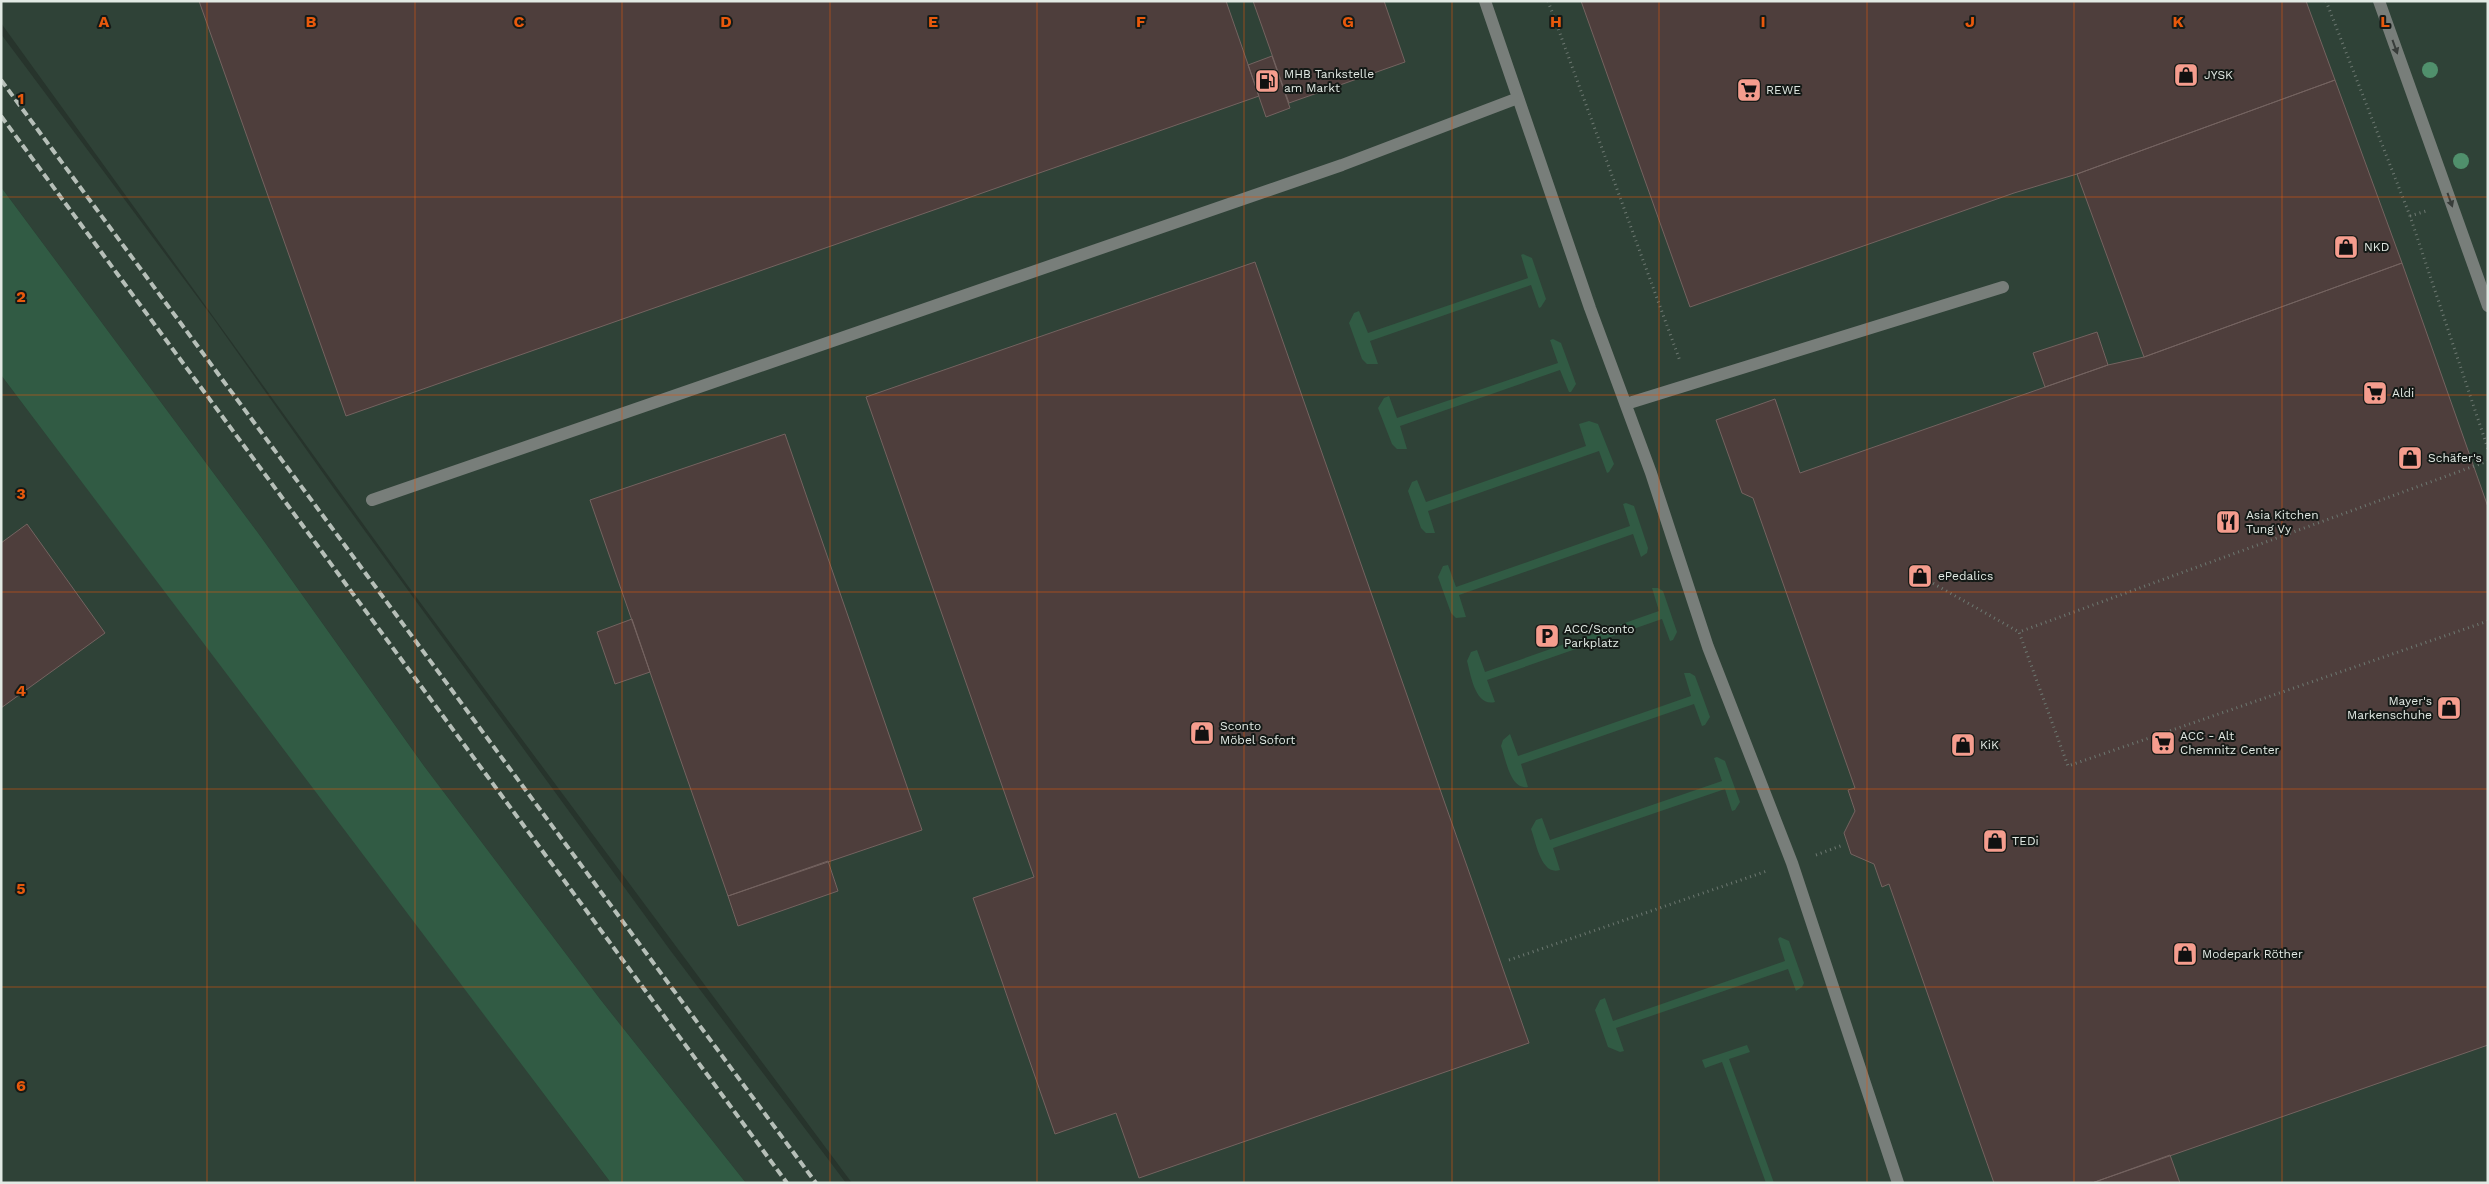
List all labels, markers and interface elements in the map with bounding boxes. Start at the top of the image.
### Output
text: A [99,12,110,31]
text: B [306,12,317,31]
text: C [514,12,525,31]
text: D [720,12,732,31]
text: E [928,12,938,31]
text: F [1136,12,1146,31]
text: G [1342,12,1354,31]
text: H [1550,12,1562,31]
text: I [1760,12,1766,31]
text: J [1965,12,1975,31]
text: K [2172,12,2184,31]
text: L [2380,12,2390,31]
one-way arrow [2391,40,2399,55]
shop icon: JYSK [2173,62,2199,88]
place label: MHB Tankstelle am Markt [1284,67,1374,95]
fuel station icon: MHB Tankstelle am Markt [1254,68,1280,94]
place label: JYSK [2204,68,2233,82]
supermarket icon: REWE [1736,77,1762,103]
place label: REWE [1766,83,1801,97]
text: 1 [18,89,24,108]
one-way arrow [2446,193,2454,208]
shop icon: NKD [2333,234,2359,260]
place label: NKD [2364,240,2389,254]
text: 2 [16,287,26,306]
supermarket icon: Aldi [2362,380,2388,406]
place label: Aldi [2392,386,2414,400]
shop icon: Schäfer's [2397,445,2423,471]
place label: Schäfer's [2428,451,2482,465]
text: 3 [16,484,26,503]
place label: Asia Kitchen Tung Vy [2246,508,2319,536]
restaurant icon: Asia Kitchen Tung Vy [2215,509,2241,535]
shop icon: ePedalics [1907,563,1933,589]
place label: ePedalics [1938,569,1993,583]
place label: ACC/Sconto Parkplatz [1564,622,1634,650]
parking icon: ACC/Sconto Parkplatz [1534,623,1560,649]
text: 4 [16,681,26,700]
place label: Mayer's Markenschuhe [2347,694,2432,722]
shop icon: Mayer's Markenschuhe [2436,695,2462,721]
place label: Sconto Möbel Sofort [1220,719,1295,747]
shop icon: Sconto Möbel Sofort [1189,720,1215,746]
place label: ACC - Alt Chemnitz Center [2180,729,2280,757]
supermarket icon: ACC - Alt Chemnitz Center [2150,730,2176,756]
shop icon: KiK [1950,732,1976,758]
place label: KiK [1980,738,1999,752]
shop icon: TEDi [1982,828,2008,854]
place label: TEDi [2012,834,2039,848]
text: 5 [16,879,26,898]
shop icon: Modepark Röther [2172,941,2198,967]
place label: Modepark Röther [2202,947,2303,961]
text: 6 [16,1076,26,1095]

